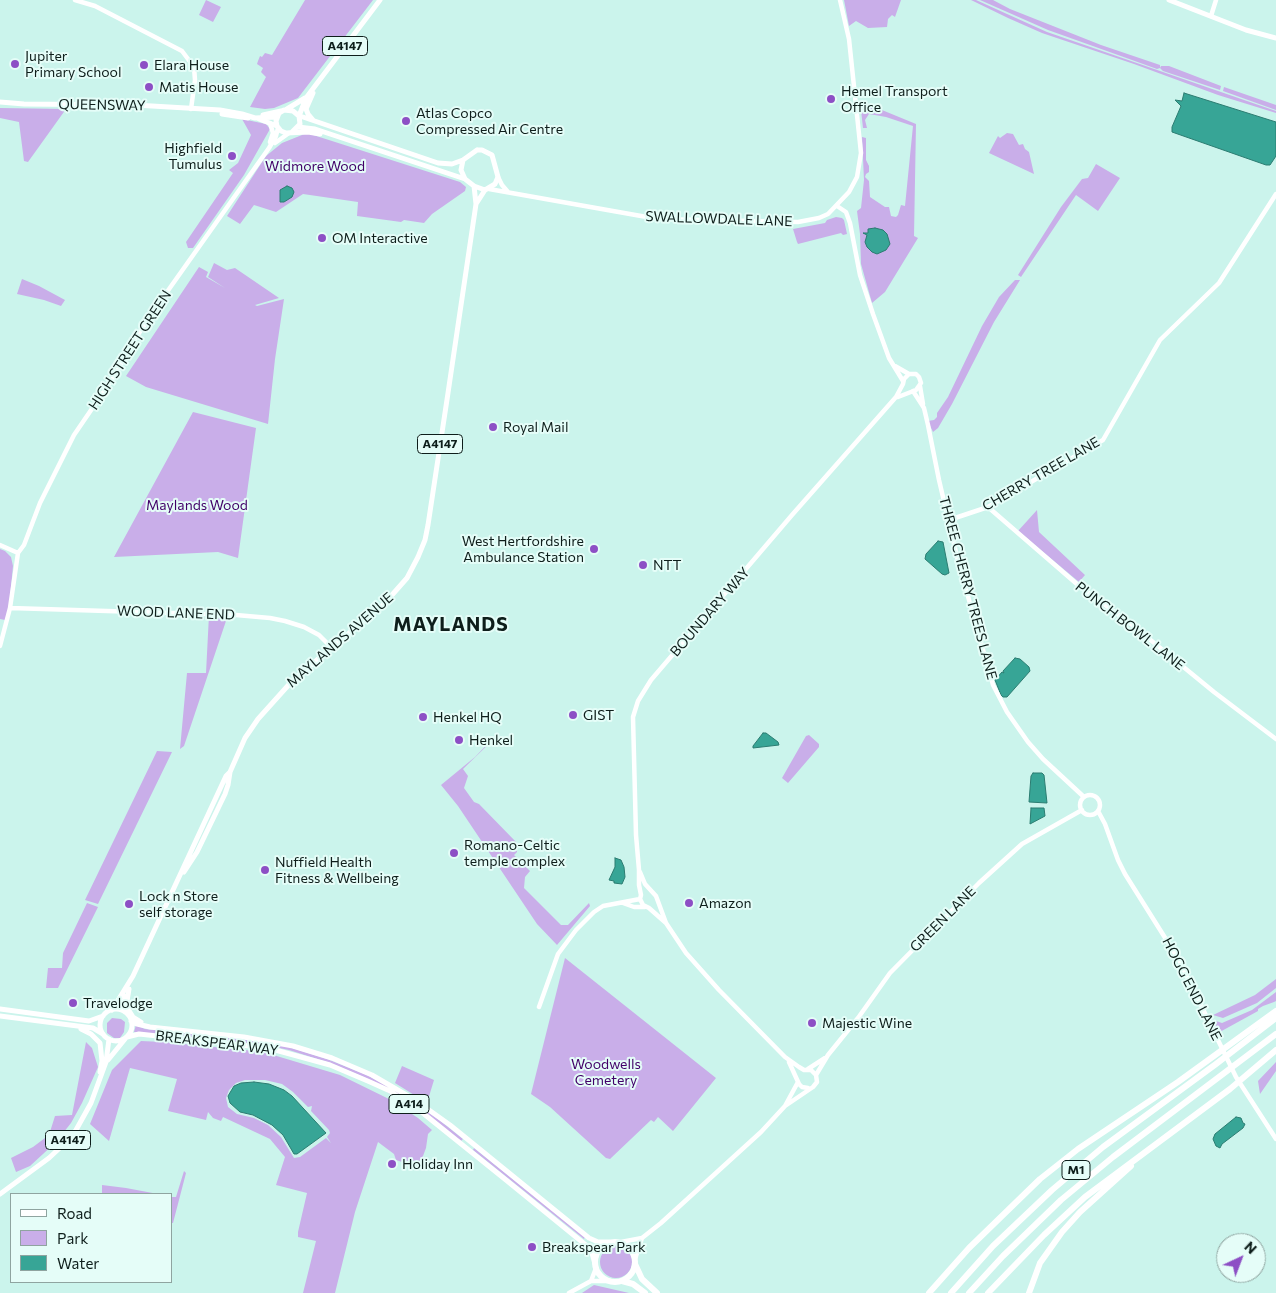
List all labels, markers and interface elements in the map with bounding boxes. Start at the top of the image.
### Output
road number: A4147 [322,36,368,56]
place label: Jupiter Primary School [25,48,121,80]
place label: Elara House [154,57,229,73]
marker: Jupiter Primary School [9,58,21,70]
marker: Elara House [138,59,150,71]
place label: Matis House [159,79,238,95]
marker: Matis House [143,81,155,93]
place label: Hemel Transport Office [841,83,948,115]
marker: Hemel Transport Office [825,93,837,105]
street label: QUEENSWAY [58,96,146,114]
place label: Atlas Copco Compressed Air Centre [416,105,563,138]
marker: Atlas Copco Compressed Air Centre [400,115,412,127]
place label: Highfield Tumulus [164,140,222,172]
marker: Highfield Tumulus [226,150,238,162]
park label: Widmore Wood [265,158,365,174]
street label: SWALLOWDALE LANE [645,208,793,230]
place label: OM Interactive [332,230,428,246]
marker: OM Interactive [316,232,328,244]
street label: HIGH STREET GREEN [85,287,175,413]
place label: Royal Mail [503,419,568,435]
marker: Royal Mail [487,421,499,433]
road number: A4147 [418,434,462,454]
street label: CHERRY TREE LANE [979,434,1103,514]
street label: THREE CHERRY TREES LANE [935,494,1001,682]
park label: Maylands Wood [146,497,248,513]
place label: West Hertfordshire Ambulance Station [462,533,584,566]
marker: West Hertfordshire Ambulance Station [588,543,600,555]
place label: NTT [653,557,682,573]
marker: NTT [637,559,649,571]
street label: BOUNDARY WAY [667,564,753,660]
street label: PUNCH BOWL LANE [1072,578,1188,674]
street label: MAYLANDS AVENUE [283,589,397,691]
street label: WOOD LANE END [117,603,235,623]
district label: MAYLANDS [392,614,510,636]
place label: GIST [583,707,614,723]
place label: Henkel HQ [433,709,502,725]
marker: GIST [567,709,579,721]
marker: Henkel HQ [417,711,429,723]
place label: Henkel [469,732,513,748]
marker: Henkel [453,734,465,746]
place label: Romano-Celtic temple complex [464,837,565,870]
marker: Romano-Celtic temple complex [448,847,460,859]
place label: Nuffield Health Fitness & Wellbeing [275,854,399,886]
marker: Nuffield Health Fitness & Wellbeing [259,864,271,876]
street label: GREEN LANE [907,883,979,955]
place label: Lock n Store self storage [139,888,218,920]
place label: Amazon [699,895,752,911]
marker: Amazon [683,897,695,909]
marker: Lock n Store self storage [123,898,135,910]
street label: HOGG END LANE [1159,935,1225,1043]
place label: Travelodge [83,995,153,1011]
marker: Travelodge [67,997,79,1009]
place label: Majestic Wine [822,1015,912,1031]
marker: Majestic Wine [806,1017,818,1029]
street label: BREAKSPEAR WAY [155,1027,279,1059]
park label: Woodwells Cemetery [571,1056,641,1088]
road number: A414 [389,1094,429,1114]
road number: A4147 [46,1130,90,1150]
place label: Holiday Inn [402,1156,473,1172]
marker: Holiday Inn [386,1158,398,1170]
road number: M1 [1062,1160,1090,1180]
legend [10,1193,172,1283]
text: Road [57,1204,92,1222]
text: Park [57,1229,88,1247]
north arrow [1216,1233,1266,1283]
text: N [1241,1238,1261,1257]
place label: Breakspear Park [542,1239,646,1255]
marker: Breakspear Park [526,1241,538,1253]
text: Water [57,1254,99,1272]

